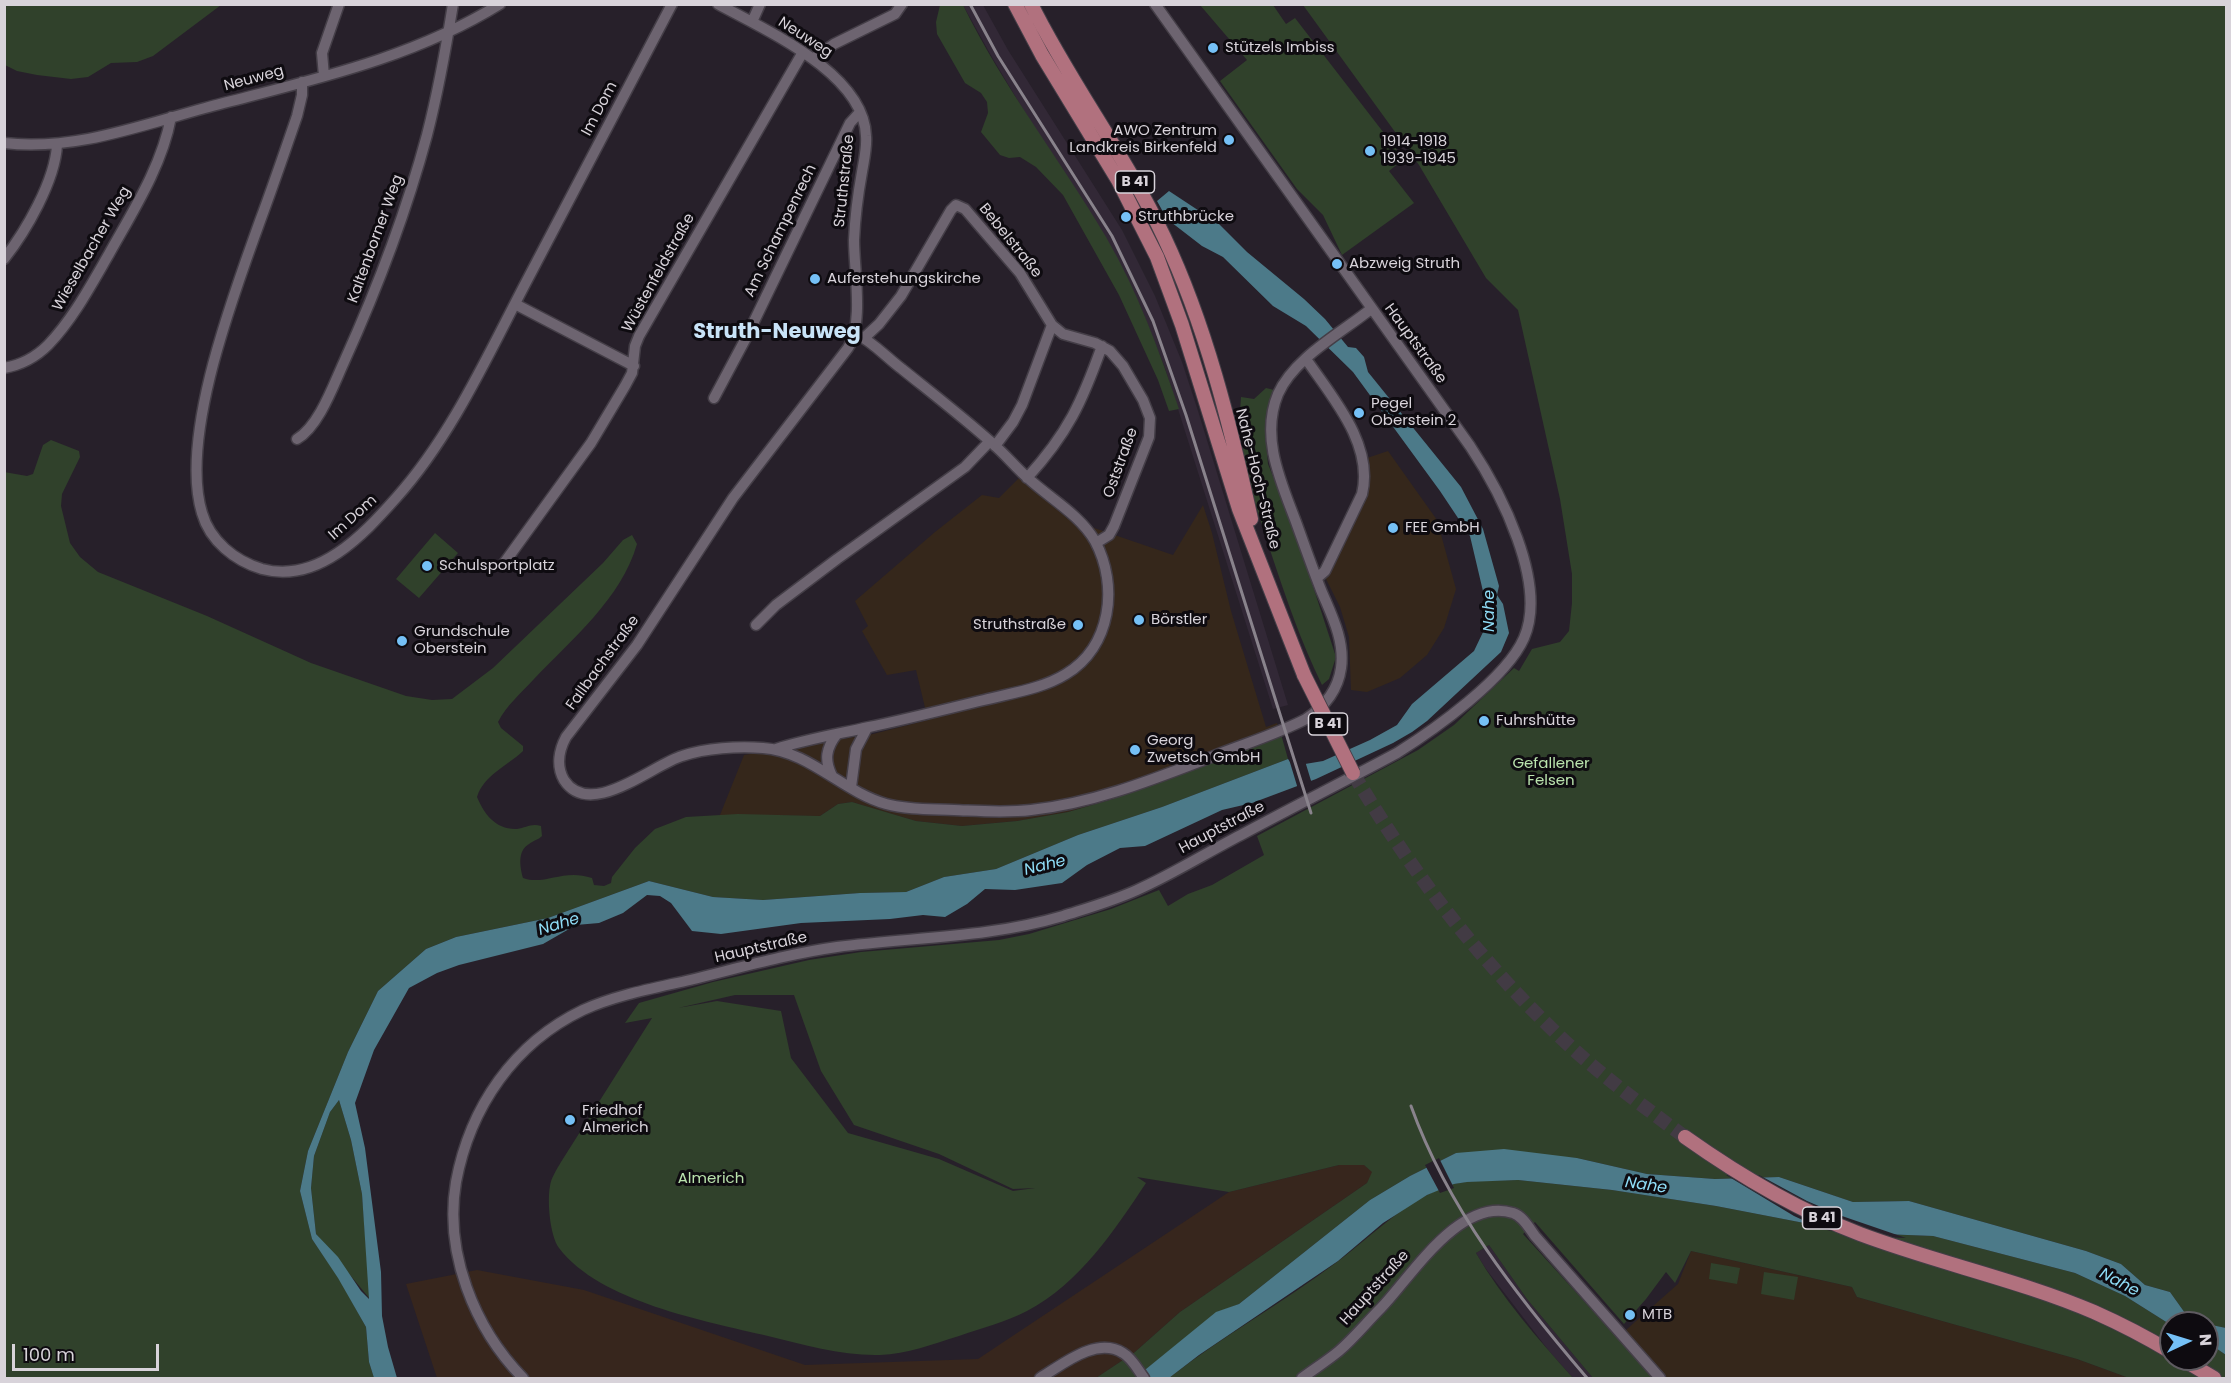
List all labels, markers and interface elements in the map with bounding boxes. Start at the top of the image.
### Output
street label: Neuweg [774,14,836,62]
place label: Stützels Imbiss [1225,39,1335,57]
marker: Stützels Imbiss [1206,41,1220,55]
street label: Neuweg [222,62,286,96]
street label: Im Dom [578,79,622,139]
place label: AWO Zentrum Landkreis Birkenfeld [1069,122,1217,157]
marker: AWO Zentrum Landkreis Birkenfeld [1222,133,1236,147]
place label: 1914-1918 1939-1945 [1382,133,1456,168]
street label: Struthstraße [831,134,859,228]
marker: 1914-1918 1939-1945 [1363,144,1377,158]
street label: Am Schampenrech [741,162,821,300]
road number: B 41 [1116,171,1154,193]
street label: Kaltenborner Weg [344,172,408,306]
street label: Wieselbacher Weg [49,184,135,314]
street label: Bebelstraße [975,200,1045,282]
place label: Struthbrücke [1138,208,1234,226]
street label: Wüstenfeldstraße [619,210,699,336]
marker: Struthbrücke [1119,210,1133,224]
place label: Abzweig Struth [1349,255,1460,273]
marker: Abzweig Struth [1330,257,1344,271]
place label: Auferstehungskirche [827,270,981,288]
marker: Auferstehungskirche [808,272,822,286]
street label: Hauptstraße [1380,301,1450,387]
district label: Struth-Neuweg [693,320,861,346]
place label: Pegel Oberstein 2 [1371,395,1456,430]
marker: Pegel Oberstein 2 [1352,406,1366,420]
street label: Nahe-Hoch-Straße [1231,407,1283,551]
street label: Oststraße [1100,425,1142,501]
street label: Im Dom [325,492,381,544]
place label: FEE GmbH [1405,519,1480,537]
marker: FEE GmbH [1386,521,1400,535]
place label: Schulsportplatz [439,557,555,575]
marker: Schulsportplatz [420,559,434,573]
water label: Nahe [1480,590,1500,632]
place label: Börstler [1151,611,1207,629]
street label: Fallbachstraße [563,612,643,714]
marker: Börstler [1132,613,1146,627]
place label: Struthstraße [973,616,1066,634]
marker: Struthstraße [1071,618,1085,632]
place label: Grundschule Oberstein [414,623,510,658]
marker: Grundschule Oberstein [395,634,409,648]
place label: Fuhrshütte [1496,712,1576,730]
road number: B 41 [1308,713,1348,735]
marker: Fuhrshütte [1477,714,1491,728]
place label: Georg Zwetsch GmbH [1147,732,1260,767]
marker: Georg Zwetsch GmbH [1128,743,1142,757]
park label: Gefallener Felsen [1512,755,1590,790]
street label: Hauptstraße [1176,798,1268,858]
water label: Nahe [1022,852,1068,880]
water label: Nahe [536,910,582,940]
street label: Hauptstraße [713,929,809,967]
place label: Friedhof Almerich [582,1102,649,1137]
marker: Friedhof Almerich [563,1113,577,1127]
park label: Almerich [678,1170,744,1188]
water label: Nahe [1624,1174,1668,1198]
road number: B 41 [1802,1207,1842,1229]
street label: Hauptstraße [1337,1247,1413,1329]
water label: Nahe [2096,1265,2142,1301]
place label: MTB [1642,1306,1672,1324]
marker: MTB [1623,1308,1637,1322]
north arrow [2159,1311,2219,1371]
scale bar [15,1332,162,1370]
text: N [2194,1333,2217,1347]
text: 100 m [23,1342,75,1367]

